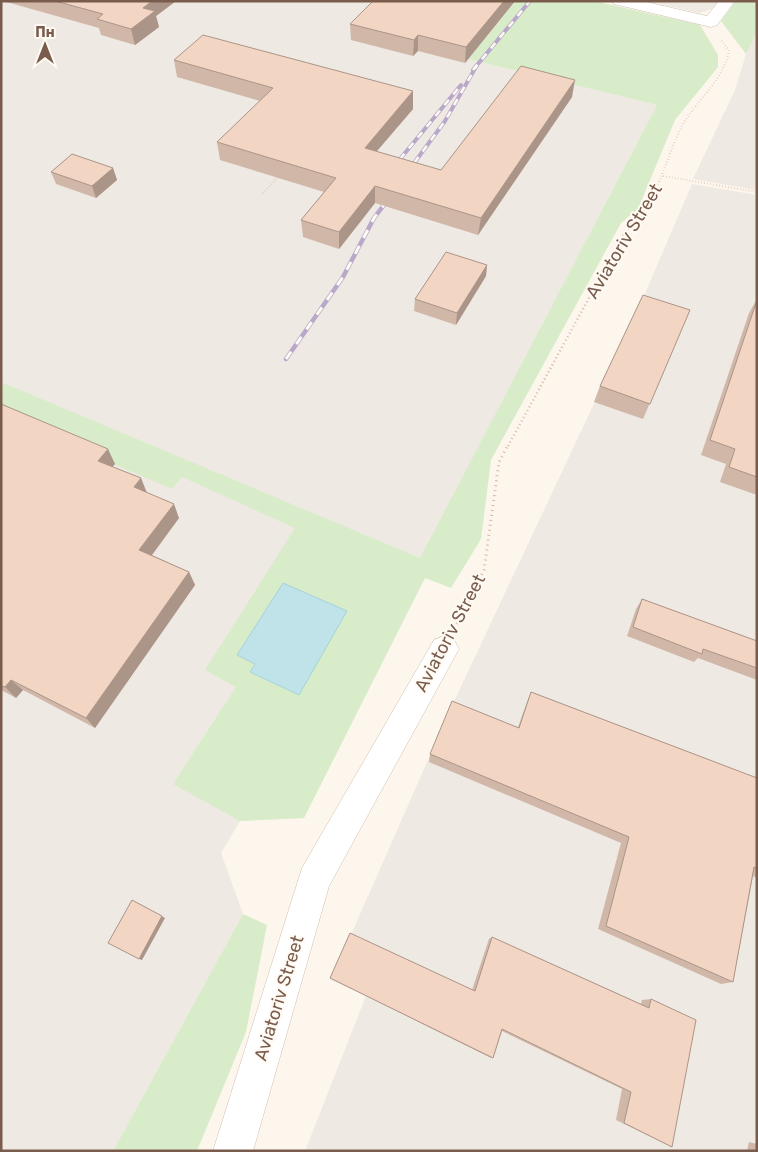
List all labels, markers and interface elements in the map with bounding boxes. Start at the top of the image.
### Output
north arrow [20,20,70,70]
text: Пн [35,24,55,41]
street label: Aviatoriv Street [581,180,667,302]
street label: Aviatoriv Street [410,570,490,696]
street label: Aviatoriv Street [249,933,309,1063]

